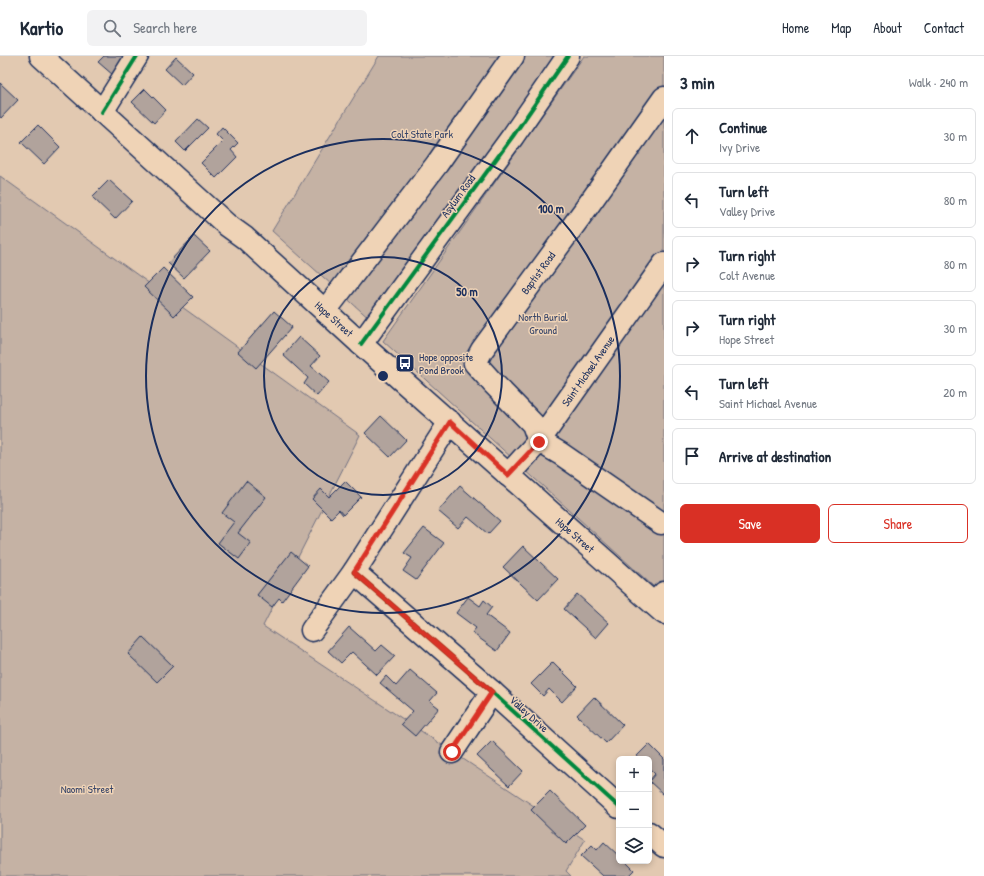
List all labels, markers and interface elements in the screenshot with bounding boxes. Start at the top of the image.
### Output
search box [87,10,367,46]
text: Kartio [20,15,63,41]
icon: search [101,17,123,39]
text: Search here [133,17,197,38]
text: Home [782,18,809,37]
text: Map [831,18,851,37]
text: About [873,18,902,37]
text: Contact [924,18,964,37]
text: 3 min [680,71,715,94]
text: Walk · 240 m [909,73,968,91]
text: Continue [719,117,767,138]
icon: ahead [681,125,703,147]
park label: Colt State Park [391,127,453,141]
text: 30 m [944,127,967,145]
text: Ivy Drive [719,138,760,156]
street label: Asylum Road [438,171,479,220]
text: Turn left [719,181,769,202]
icon: left [681,189,703,211]
text: 80 m [944,191,967,209]
text: 100 m [538,200,564,217]
text: Valley Drive [719,202,775,220]
text: Turn right [719,245,775,266]
street label: Baptist Road [518,248,559,297]
icon: right [681,253,703,275]
text: 80 m [944,255,967,273]
text: Colt Avenue [719,266,775,284]
text: 50 m [456,283,478,300]
street label: Hope Street [312,298,356,340]
text: Turn right [719,309,775,330]
park label: North Burial Ground [518,310,568,337]
icon: right [681,317,703,339]
text: 30 m [944,319,967,337]
text: Hope Street [719,330,774,348]
street label: Saint Michael Avenue [558,332,618,409]
place label: Hope opposite Pond Brook [419,350,474,377]
bus stop icon: Hope opposite Pond Brook [394,352,416,374]
centre of rings [376,369,390,383]
text: Turn left [719,373,769,394]
icon: left [681,381,703,403]
text: 20 m [943,383,967,401]
text: Saint Michael Avenue [719,394,817,412]
route end [530,433,548,451]
icon: arrive [681,445,703,467]
text: Arrive at destination [719,446,831,467]
button: Save [680,504,820,543]
button: Share [828,504,968,543]
street label: Hope Street [553,514,597,556]
street label: Valley Drive [507,693,552,736]
route start [443,743,461,761]
map controls [616,756,652,864]
button: + [616,756,652,792]
park label: Naomi Street [61,782,114,796]
button: − [616,792,652,828]
button: layers [616,828,652,864]

